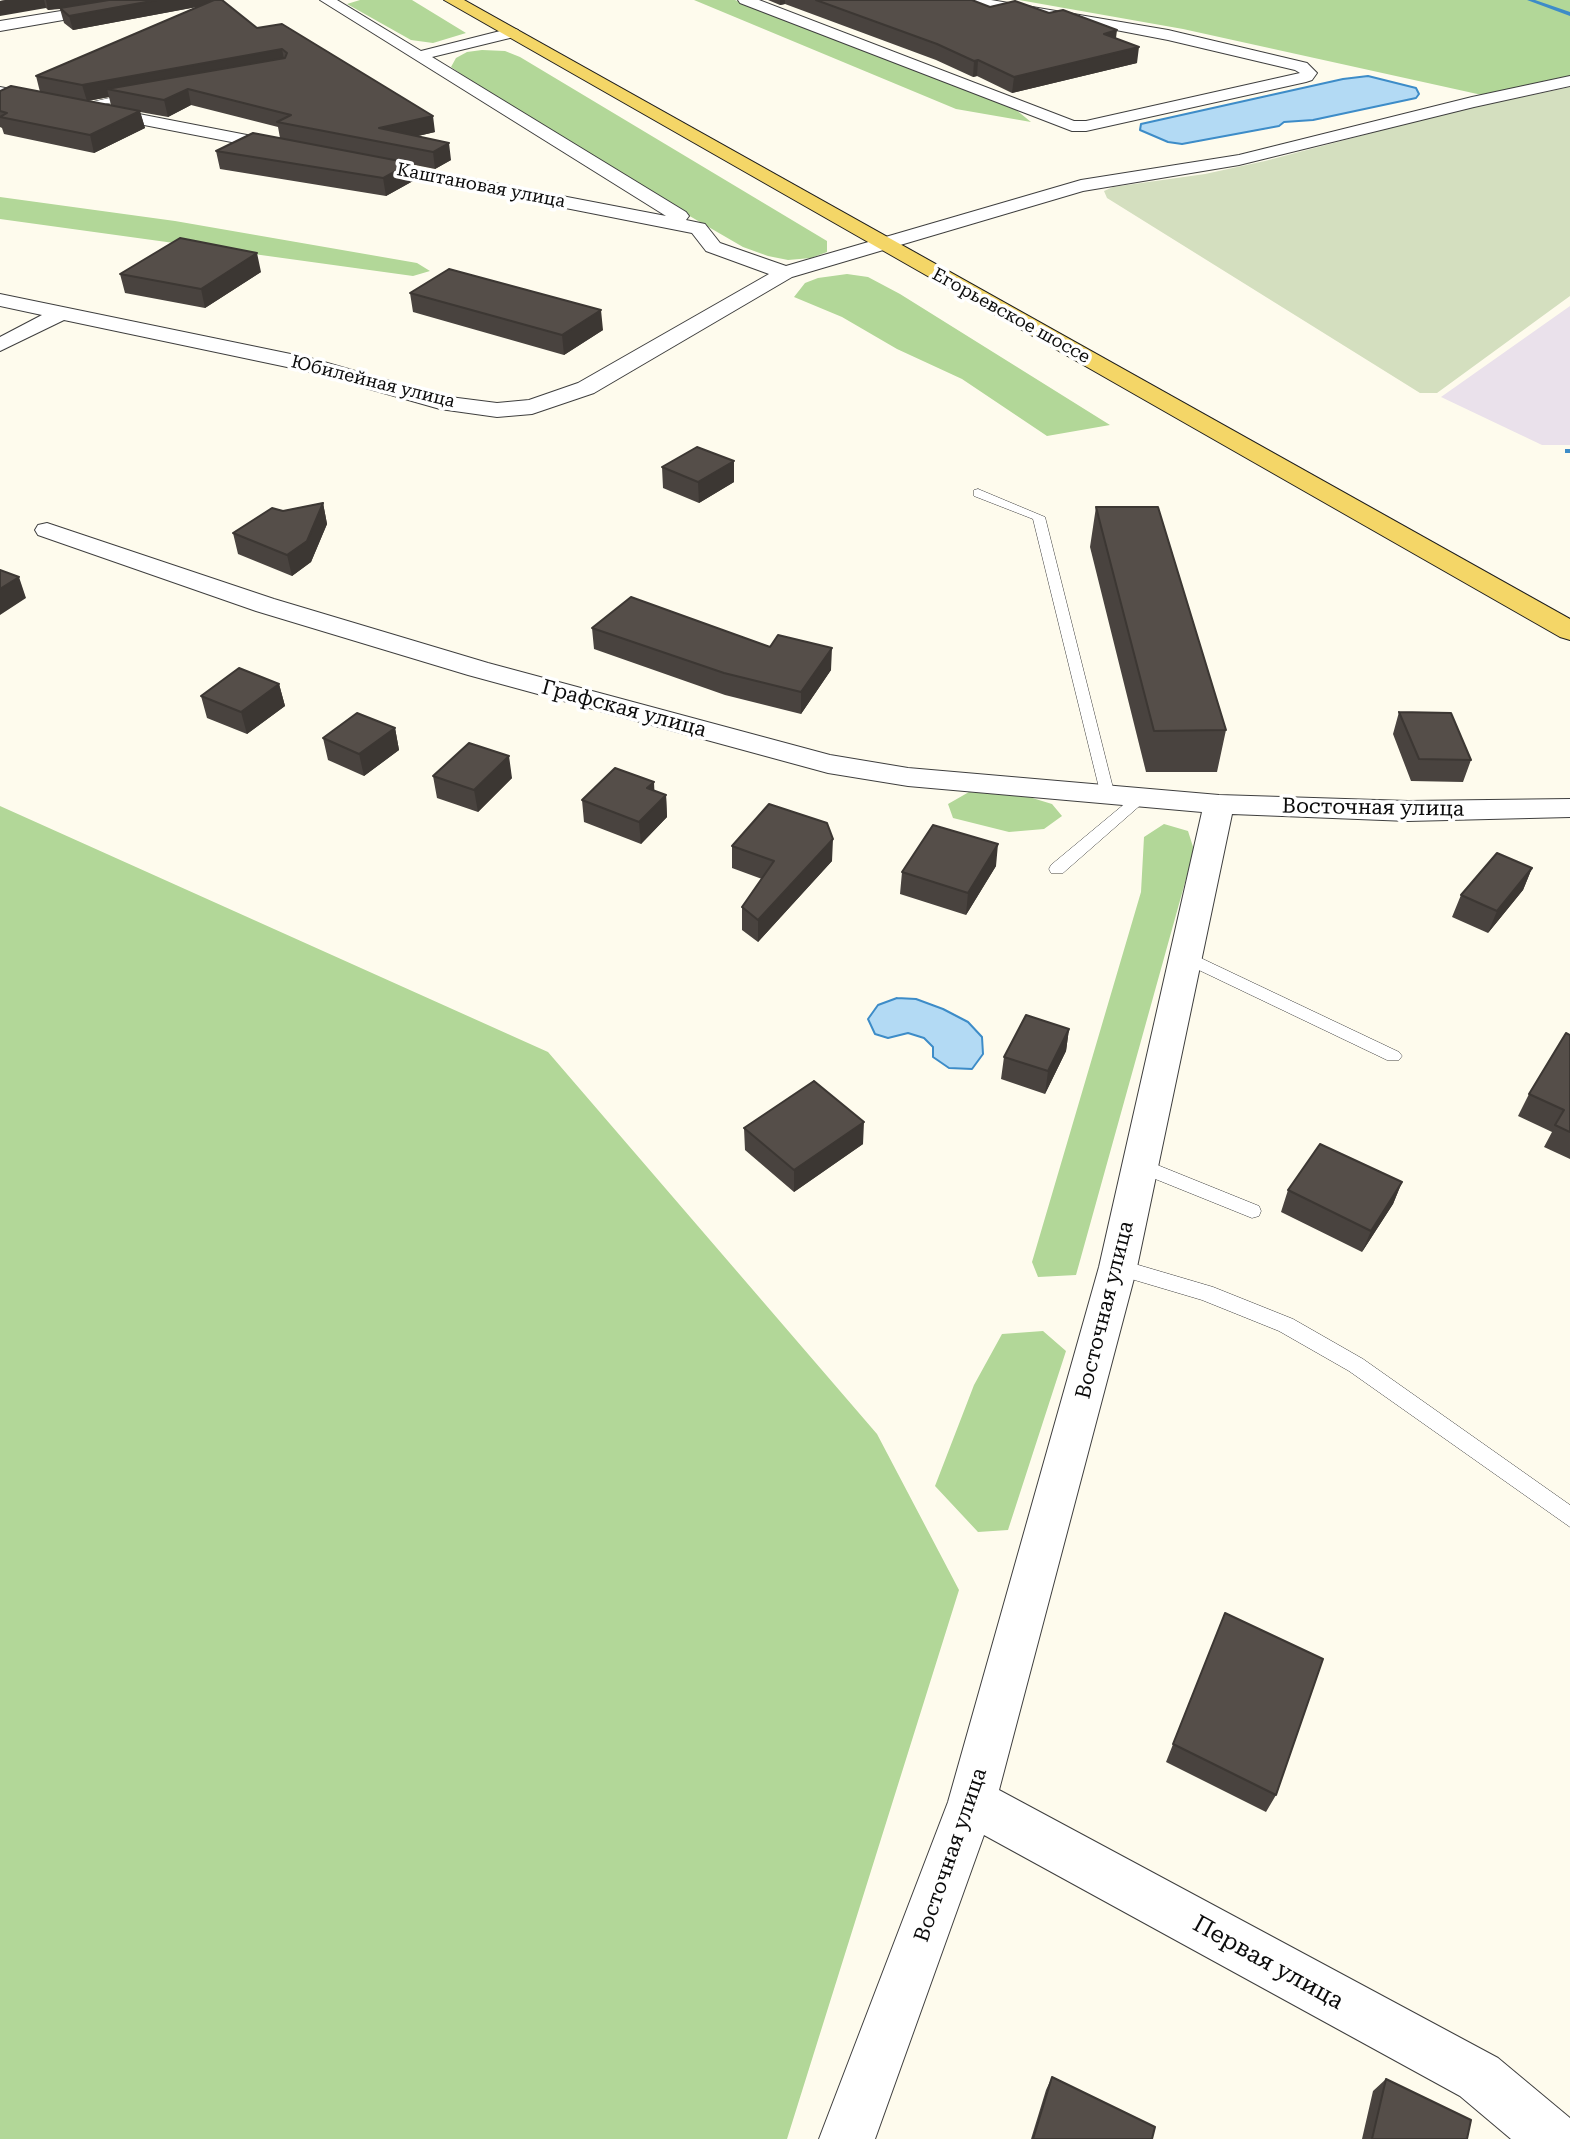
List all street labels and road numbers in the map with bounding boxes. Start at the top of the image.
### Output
street label: Каштановая улица [395,159,567,213]
street label: Егорьевское шоссе [928,264,1094,368]
street label: Юбилейная улица [289,351,457,413]
street label: Графская улица [539,675,709,743]
street label: Восточная улица [1282,794,1464,822]
street label: Восточная улица [1071,1219,1139,1401]
street label: Восточная улица [909,1765,993,1945]
street label: Первая улица [1188,1910,1348,2016]

